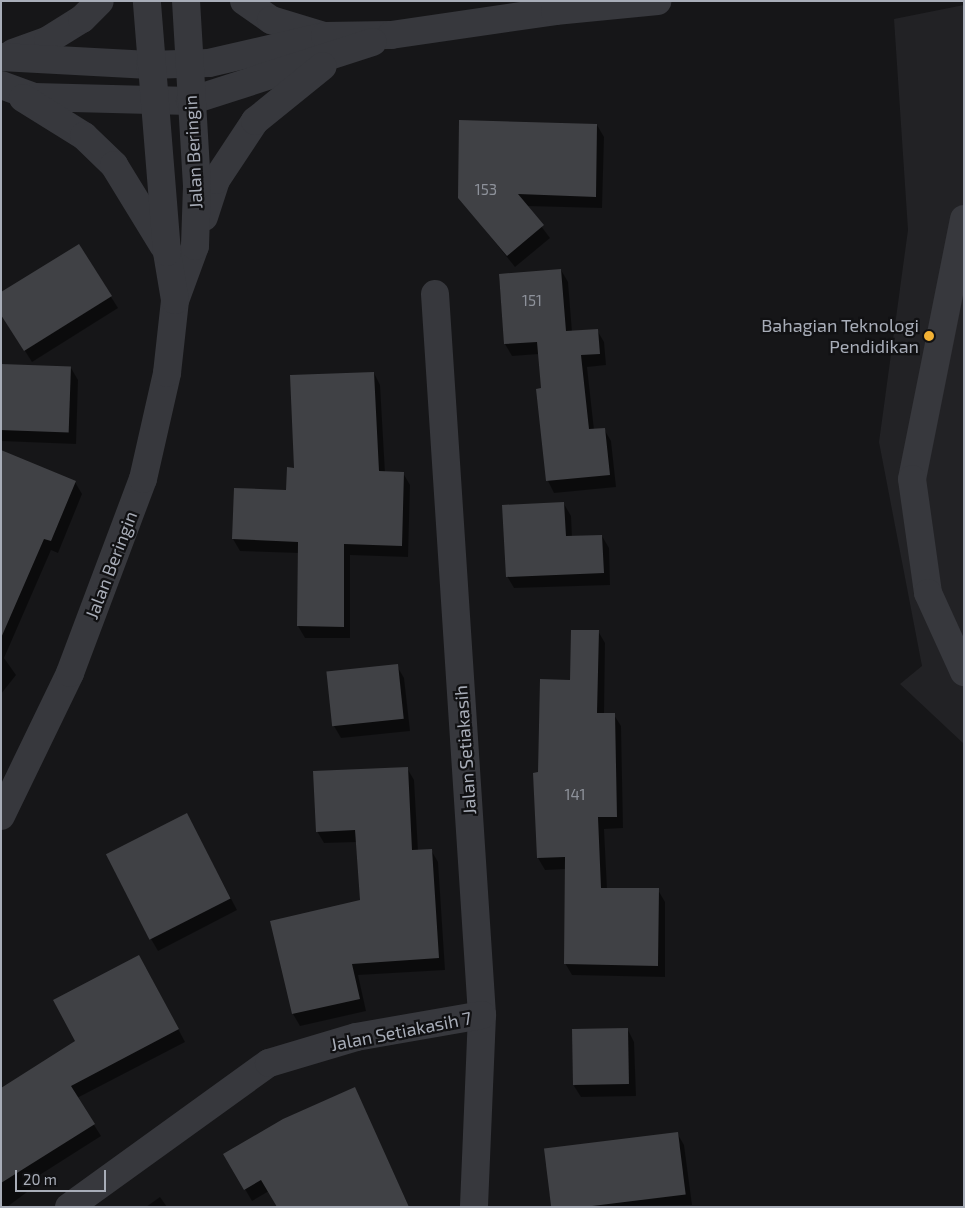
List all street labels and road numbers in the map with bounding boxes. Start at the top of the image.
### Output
street label: Jalan Beringin [179,95,207,209]
street label: Jalan Beringin [81,508,141,622]
street label: Jalan Setiakasih [450,685,480,815]
street label: Jalan Setiakasih 7 [329,1007,473,1055]

